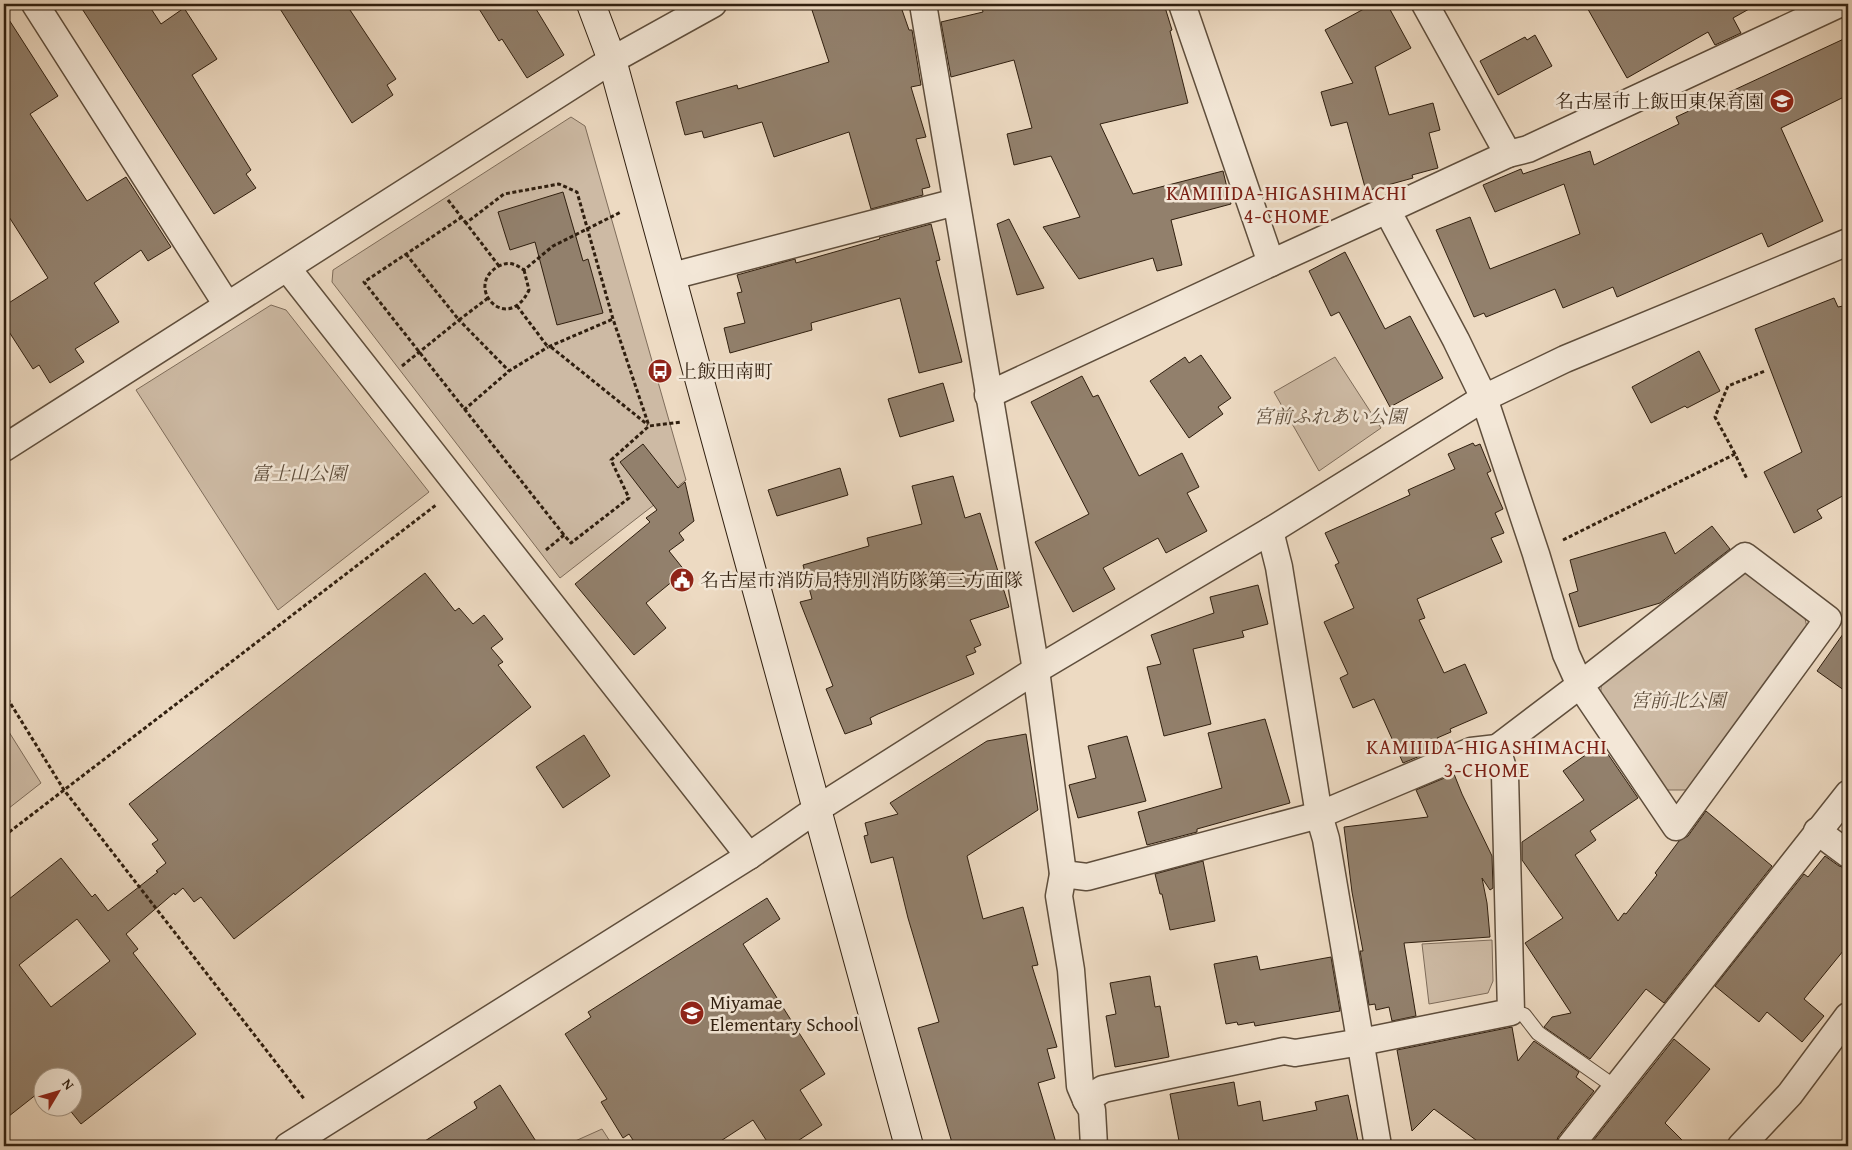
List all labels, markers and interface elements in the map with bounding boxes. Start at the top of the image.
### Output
place label: 名古屋市上飯田東保育園 [1555,87,1764,115]
school or university icon: 名古屋市上飯田東保育園 [1769,88,1795,114]
district label: KAMIIIDA-HIGASHIMACHI 4-CHOME [1166,178,1408,230]
place label: 上飯田南町 [678,357,773,385]
bus stop icon: 上飯田南町 [647,358,673,384]
park label: 宮前ふれあい公園 [1254,402,1409,430]
park label: 富士山公園 [251,459,349,487]
place label: 名古屋市消防局特別消防隊第三方面隊 [700,566,1023,594]
public building icon: 名古屋市消防局特別消防隊第三方面隊 [669,567,695,593]
park label: 宮前北公園 [1630,686,1728,714]
district label: KAMIIIDA-HIGASHIMACHI 3-CHOME [1366,732,1608,784]
place label: Miyamae Elementary School [710,988,859,1038]
school or university icon: Miyamae Elementary School [679,1000,705,1026]
north arrow [32,1068,82,1118]
text: N [57,1074,79,1094]

